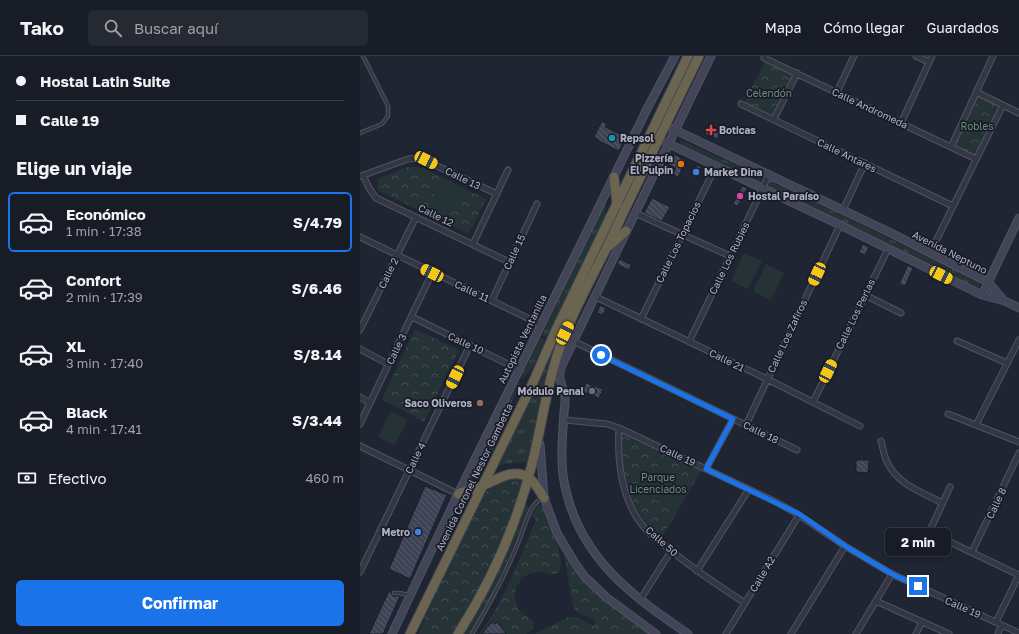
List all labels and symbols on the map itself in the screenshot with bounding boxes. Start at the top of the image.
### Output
street label: Calle Andromeda [830,85,910,131]
park label: Celendón [746,87,792,99]
park label: Robles [960,120,994,132]
place label: Boticas [719,124,756,136]
marker: Boticas [706,125,716,135]
place label: Repsol [620,132,654,144]
marker: Repsol [607,133,617,143]
street label: Calle Antares [815,136,879,174]
car [413,149,439,171]
place label: Pizzería El Pulpin [630,152,673,176]
marker: Pizzería El Pulpin [676,159,686,169]
street label: Calle 13 [443,164,483,192]
place label: Market Dina [704,166,762,178]
marker: Market Dina [691,167,701,177]
place label: Hostal Paraíso [748,190,819,202]
marker: Hostal Paraíso [735,191,745,201]
street label: Calle Los Topacios [653,199,703,285]
street label: Calle 12 [416,201,456,229]
street label: Calle Los Rubies [706,220,752,296]
street label: Avenida Neptuno [911,228,989,276]
street label: Calle 15 [501,232,527,272]
street label: Calle 2 [375,255,401,290]
car [806,261,828,287]
car [419,262,445,284]
car [928,264,954,286]
street label: Calle Los Perlas [833,277,877,351]
street label: Calle 11 [453,278,491,304]
street label: Autopista Ventanilla [495,293,549,385]
street label: Calle Los Zafiros [765,297,809,375]
car [554,320,576,346]
street label: Calle 10 [446,330,486,356]
street label: Calle 3 [383,331,409,366]
route start [592,346,610,364]
street label: Calle 21 [707,346,747,374]
car [817,358,839,384]
car [444,364,466,390]
place label: Módulo Penal [517,385,585,397]
marker: Módulo Penal [587,386,597,396]
place label: Saco Oliveros [404,397,472,409]
marker: Saco Oliveros [475,398,485,408]
street label: Avenida Coronel Nestor Gambetta [433,401,515,553]
street label: Calle 18 [741,418,781,446]
street label: Calle 4 [402,440,428,476]
street label: Calle 19 [658,442,698,468]
park label: Parque Licenciados [629,471,687,495]
street label: Calle 8 [984,485,1008,521]
street label: Calle 50 [643,523,681,559]
place label: Metro [381,526,410,538]
marker: Metro [413,527,423,537]
callout: 2 min [885,528,951,556]
street label: Calle A2 [747,554,777,594]
route end [909,577,927,595]
street label: Calle 19 [943,594,983,620]

